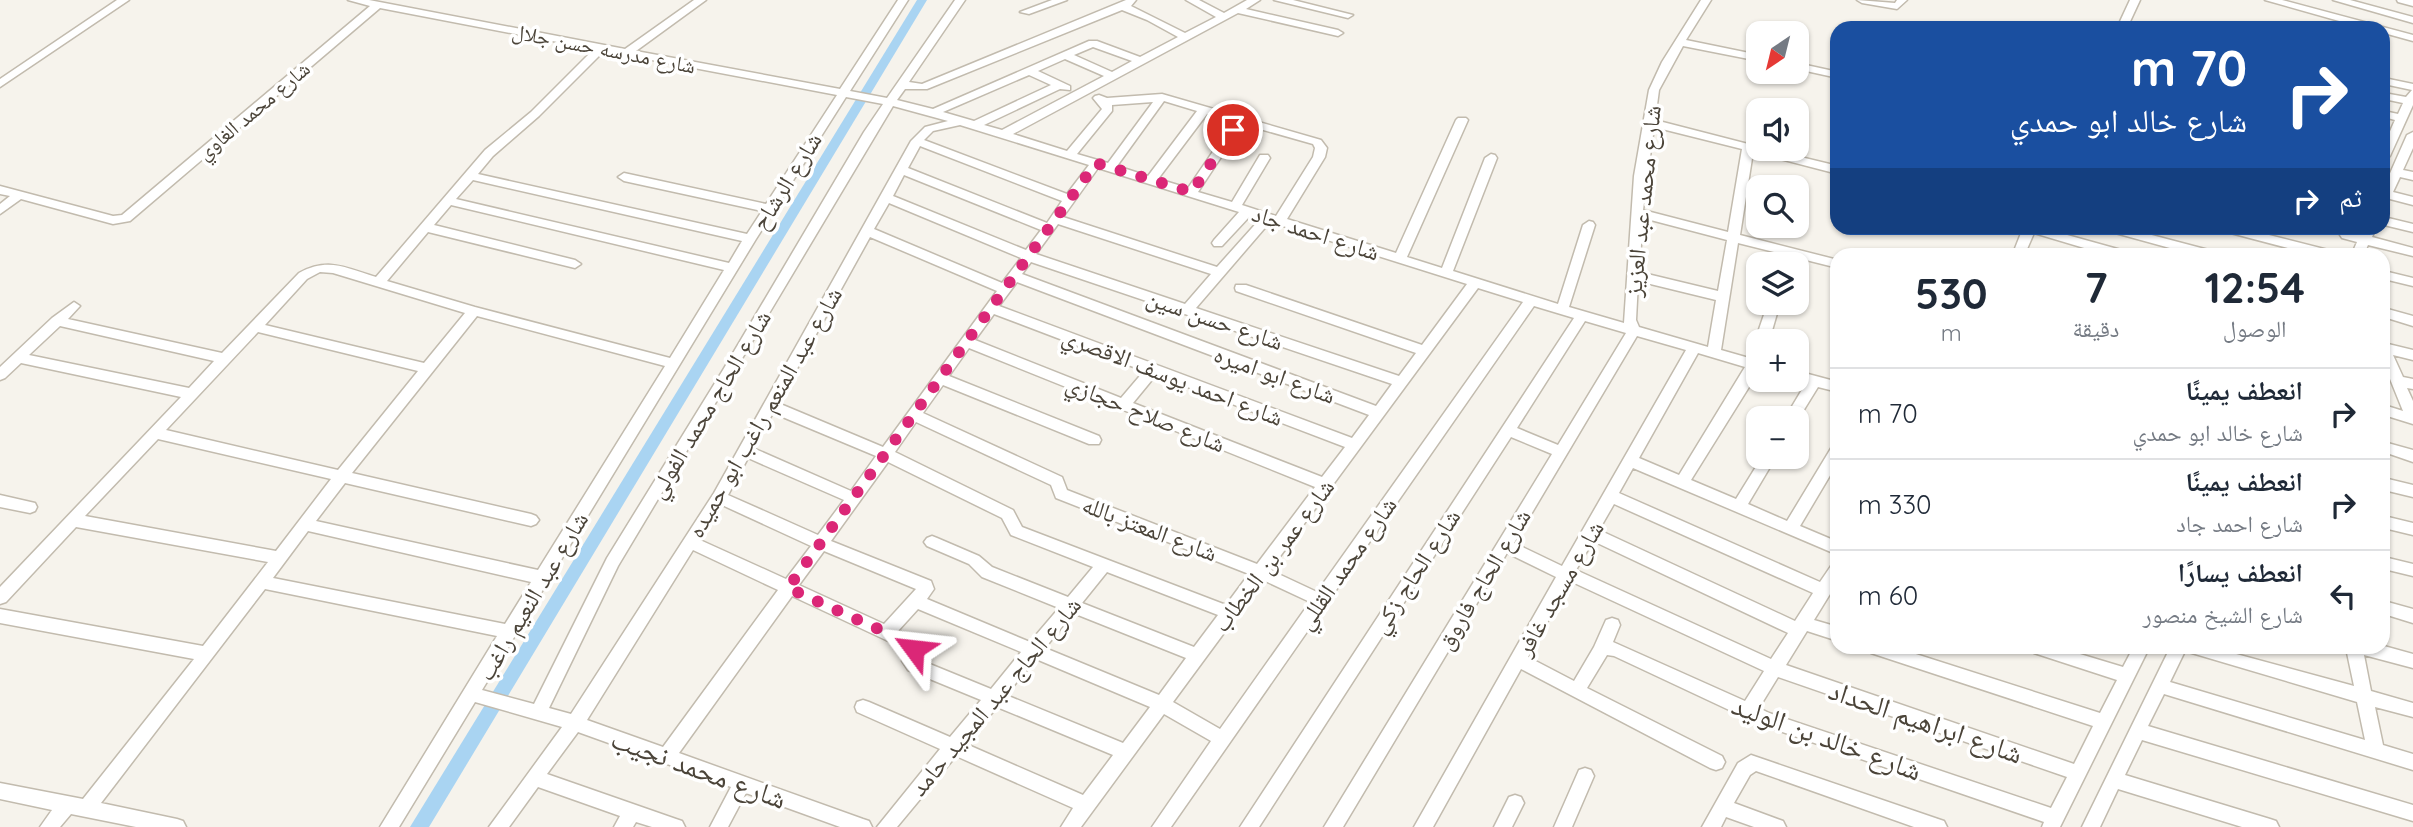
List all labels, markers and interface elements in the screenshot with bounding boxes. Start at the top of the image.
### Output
street label: شارع مدرسه حسن جلال [510,17,698,80]
north arrow [1746,21,1810,84]
map controls [1746,21,1809,469]
text: 70 m [2131,37,2247,98]
icon: right [2271,49,2362,140]
street label: شارع محمد الغاوي [191,55,318,168]
button: sound [1746,98,1809,161]
pin [1203,100,1263,160]
text: شارع خالد ابو حمدي [2010,100,2247,140]
street label: شارع محمد عبد العزيز [1617,104,1668,299]
icon: arrive [1214,111,1252,149]
street label: شارع الرشاح [744,126,829,236]
button: search [1746,175,1809,238]
text: ثم [2339,181,2362,214]
icon: right [2287,182,2325,220]
street label: شارع احمد جاد [1248,197,1384,268]
button: layers [1746,252,1809,315]
text: 7 [2084,261,2108,314]
text: 12:54 [2204,261,2305,314]
text: 530 [1915,267,1988,320]
street label: شارع عبد المنعم راغب ابو حميده [680,281,850,544]
street label: شارع حسن سين [1142,282,1287,357]
street label: شارع الحاج محمد الفولي [641,304,781,506]
text: دقيقة [2073,314,2119,343]
text: الوصول [2223,314,2287,343]
text: m [1941,318,1962,347]
street label: شارع احمد يوسف الاقصري [1057,320,1288,437]
button: + [1746,329,1809,392]
street label: شارع ابو اميره [1210,338,1340,411]
street label: شارع صلاح حجازي [1060,367,1230,463]
text: انعطف يمينًا [2185,374,2303,407]
icon: right [2324,395,2362,433]
text: 70 m [1858,397,1918,430]
button: − [1746,406,1809,469]
text: شارع خالد ابو حمدي [2132,418,2303,447]
text: انعطف يمينًا [2185,465,2303,498]
street label: شارع عمر بن الخطاب [1206,472,1341,638]
icon: right [2324,486,2362,524]
text: 330 m [1858,488,1932,521]
street label: شارع المعتز بالله [1078,489,1222,568]
street label: شارع محمد القللي [1289,491,1407,638]
street label: شارع الحاج زكي [1364,503,1471,642]
street label: شارع الحاج فاروق [1429,503,1538,655]
street label: شارع عبد النعيم راغب [470,506,596,687]
text: شارع احمد جاد [2176,509,2303,538]
street label: شارع مسجد غافر [1508,515,1611,662]
text: انعطف يسارًا [2178,556,2303,589]
icon: left [2324,577,2362,615]
text: 60 m [1858,579,1918,612]
street label: شارع الحاج عبد المجيد حامد [903,590,1088,802]
text: شارع الشيخ منصور [2143,600,2303,629]
position arrow [877,612,951,686]
street label: شارع ابراهيم الحداد [1824,671,2028,772]
street label: شارع خالد بن الوليد [1727,686,1927,788]
street label: شارع محمد نجيب [606,720,791,817]

